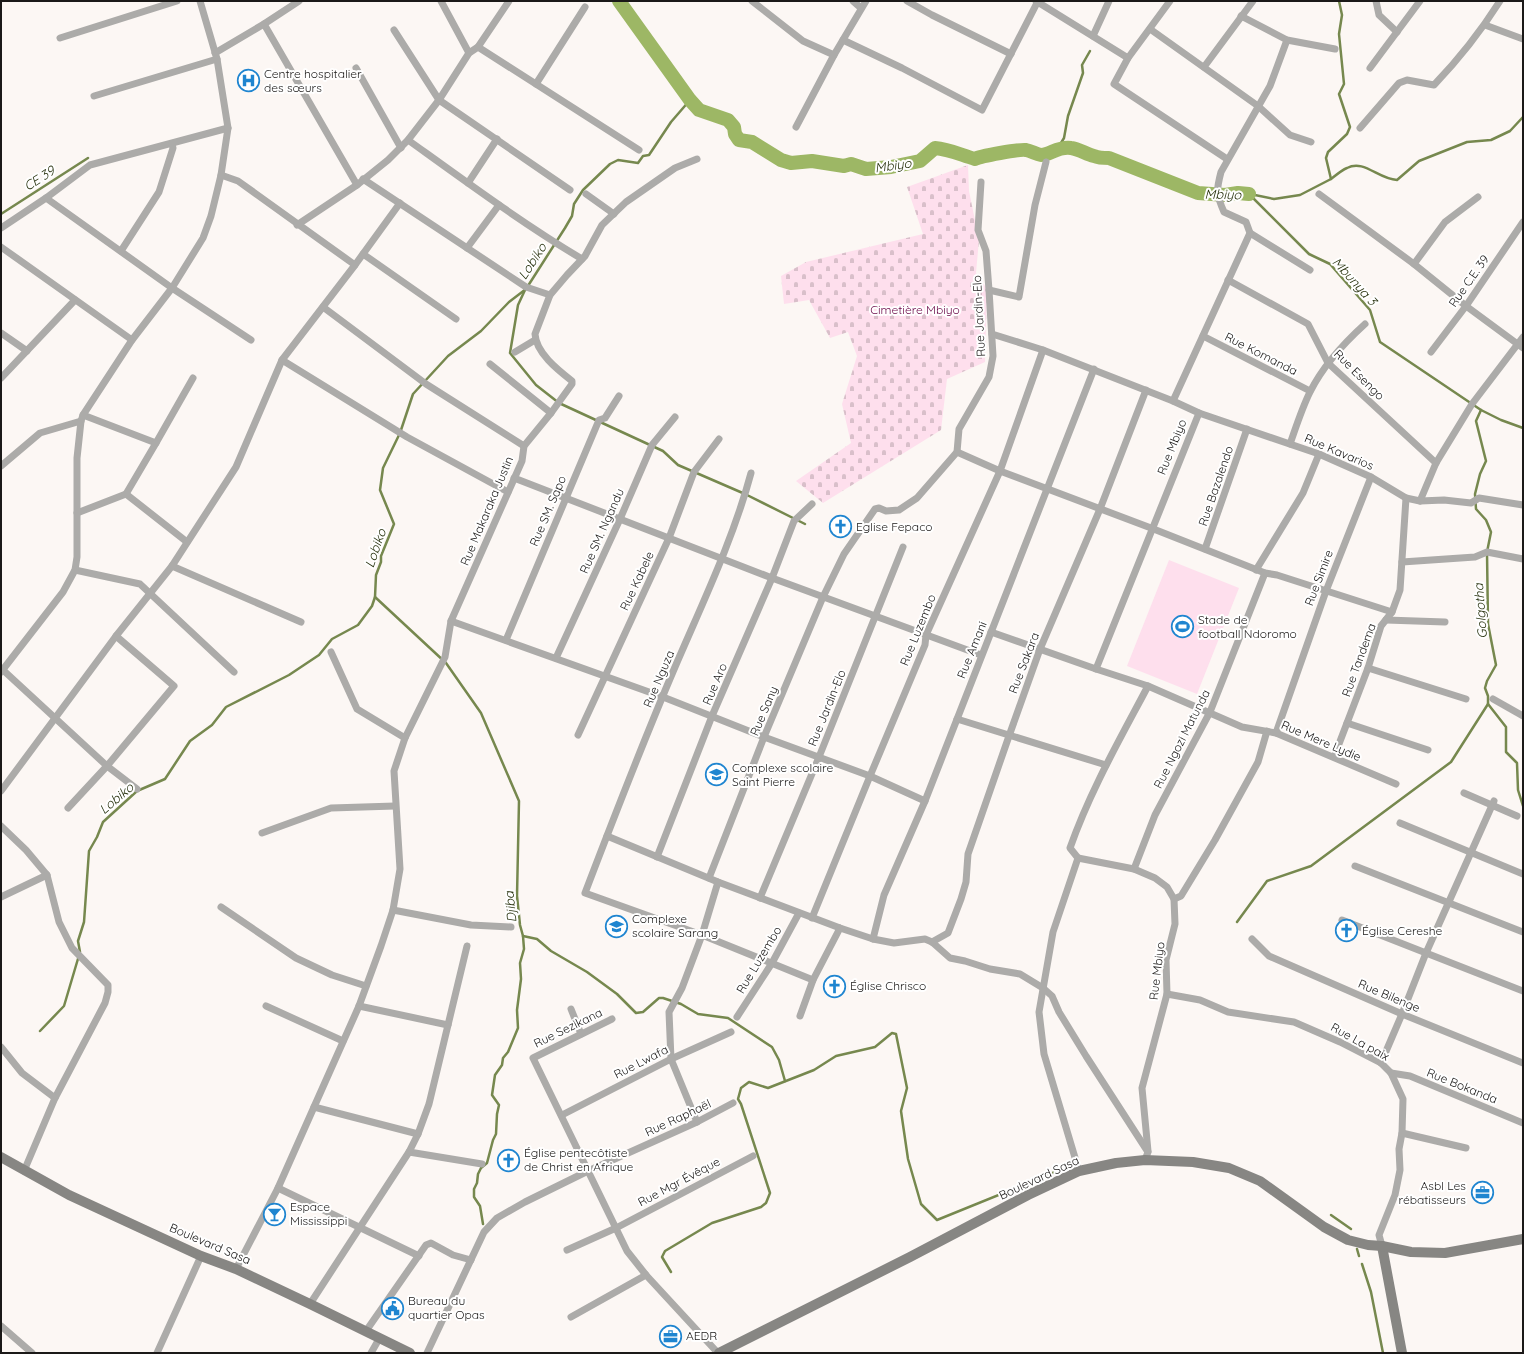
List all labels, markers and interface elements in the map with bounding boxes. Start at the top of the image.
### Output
place label: Centre hospitalier des sœurs [264,66,362,95]
hospital icon: Centre hospitalier des sœurs [236,68,262,94]
water label: Mbiyo [874,154,913,175]
water label: CE 39 [21,161,59,194]
water label: Mbiyo [1205,186,1243,202]
water label: Lobiko [514,239,550,282]
street label: Rue C.E. 39 [1445,252,1492,310]
water label: Mbunya 3 [1329,254,1382,309]
street label: Rue Jardin-Elo [969,275,988,357]
park label: Cimetière Mbiyo [870,302,960,317]
street label: Rue Komanda [1222,329,1300,378]
street label: Rue Esengo [1331,346,1388,403]
street label: Rue Mbiyo [1154,417,1189,477]
street label: Rue Kavarios [1302,430,1376,473]
street label: Rue Bazalendo [1195,444,1236,528]
street label: Rue Makaraka Justin [457,454,516,568]
street label: Rue SM. Sapo [526,473,569,548]
street label: Rue SM. Ngandu [576,486,627,576]
church icon: Eglise Fepaco [827,514,853,540]
place label: Eglise Fepaco [856,519,933,534]
water label: Lobiko [361,525,389,569]
street label: Rue Simire [1301,547,1336,608]
street label: Rue Kabele [616,549,657,613]
water label: Golgotha [1470,582,1490,639]
street label: Rue Luzembo [896,592,939,668]
place label: Stade de football Ndoromo [1198,612,1297,641]
sports icon: Stade de football Ndoromo [1170,614,1196,640]
street label: Rue Amani [953,619,990,681]
street label: Rue Tandema [1338,621,1379,699]
street label: Rue Sakara [1005,630,1042,695]
street label: Rue Nguza [640,648,677,710]
street label: Rue Aro [699,661,730,707]
street label: Rue Jardin-Elo [804,667,849,748]
street label: Rue Sany [746,684,781,738]
street label: Rue Ngozi Matunda [1150,687,1213,791]
street label: Rue Mere Lydie [1279,717,1364,764]
place label: Complexe scolaire Saint Pierre [732,760,833,789]
school or university icon: Complexe scolaire Saint Pierre [703,762,729,788]
water label: Lobiko [96,778,137,817]
water label: Djiba [500,889,520,923]
place label: Complexe scolaire Sarang [632,911,718,940]
school or university icon: Complexe scolaire Sarang [604,913,630,939]
church icon: Église Cereshe [1333,918,1359,944]
street label: Rue Luzembo [733,923,785,996]
place label: Église Cereshe [1362,923,1443,938]
street label: Rue Mbiyo [1145,941,1168,1001]
church icon: Église Chrisco [821,973,847,999]
street label: Rue Bilenge [1356,976,1423,1015]
place label: Église Chrisco [850,978,926,993]
street label: Rue Sezikana [531,1004,605,1051]
street label: Rue La paix [1328,1019,1392,1064]
street label: Rue Lwafa [611,1041,670,1082]
street label: Rue Bokanda [1425,1065,1500,1107]
street label: Rue Raphaël [642,1096,713,1139]
place label: Église pentecôtiste de Christ en Afrique [524,1145,634,1174]
church icon: Église pentecôtiste de Christ en Afrique [496,1147,522,1173]
street label: Boulevard Sasa [996,1152,1081,1203]
street label: Rue Mgr Évêque [635,1154,723,1210]
place label: Asbl Les rébatisseurs [1399,1178,1466,1207]
office icon: Asbl Les rébatisseurs [1469,1180,1495,1206]
place label: Espace Mississippi [290,1199,347,1228]
bar icon: Espace Mississippi [261,1201,287,1227]
street label: Boulevard Sasa [167,1220,253,1267]
place label: Bureau du quartier Opas [408,1293,485,1322]
public building icon: Bureau du quartier Opas [380,1295,406,1321]
office icon: AEDR [657,1323,683,1349]
place label: AEDR [686,1328,717,1343]

